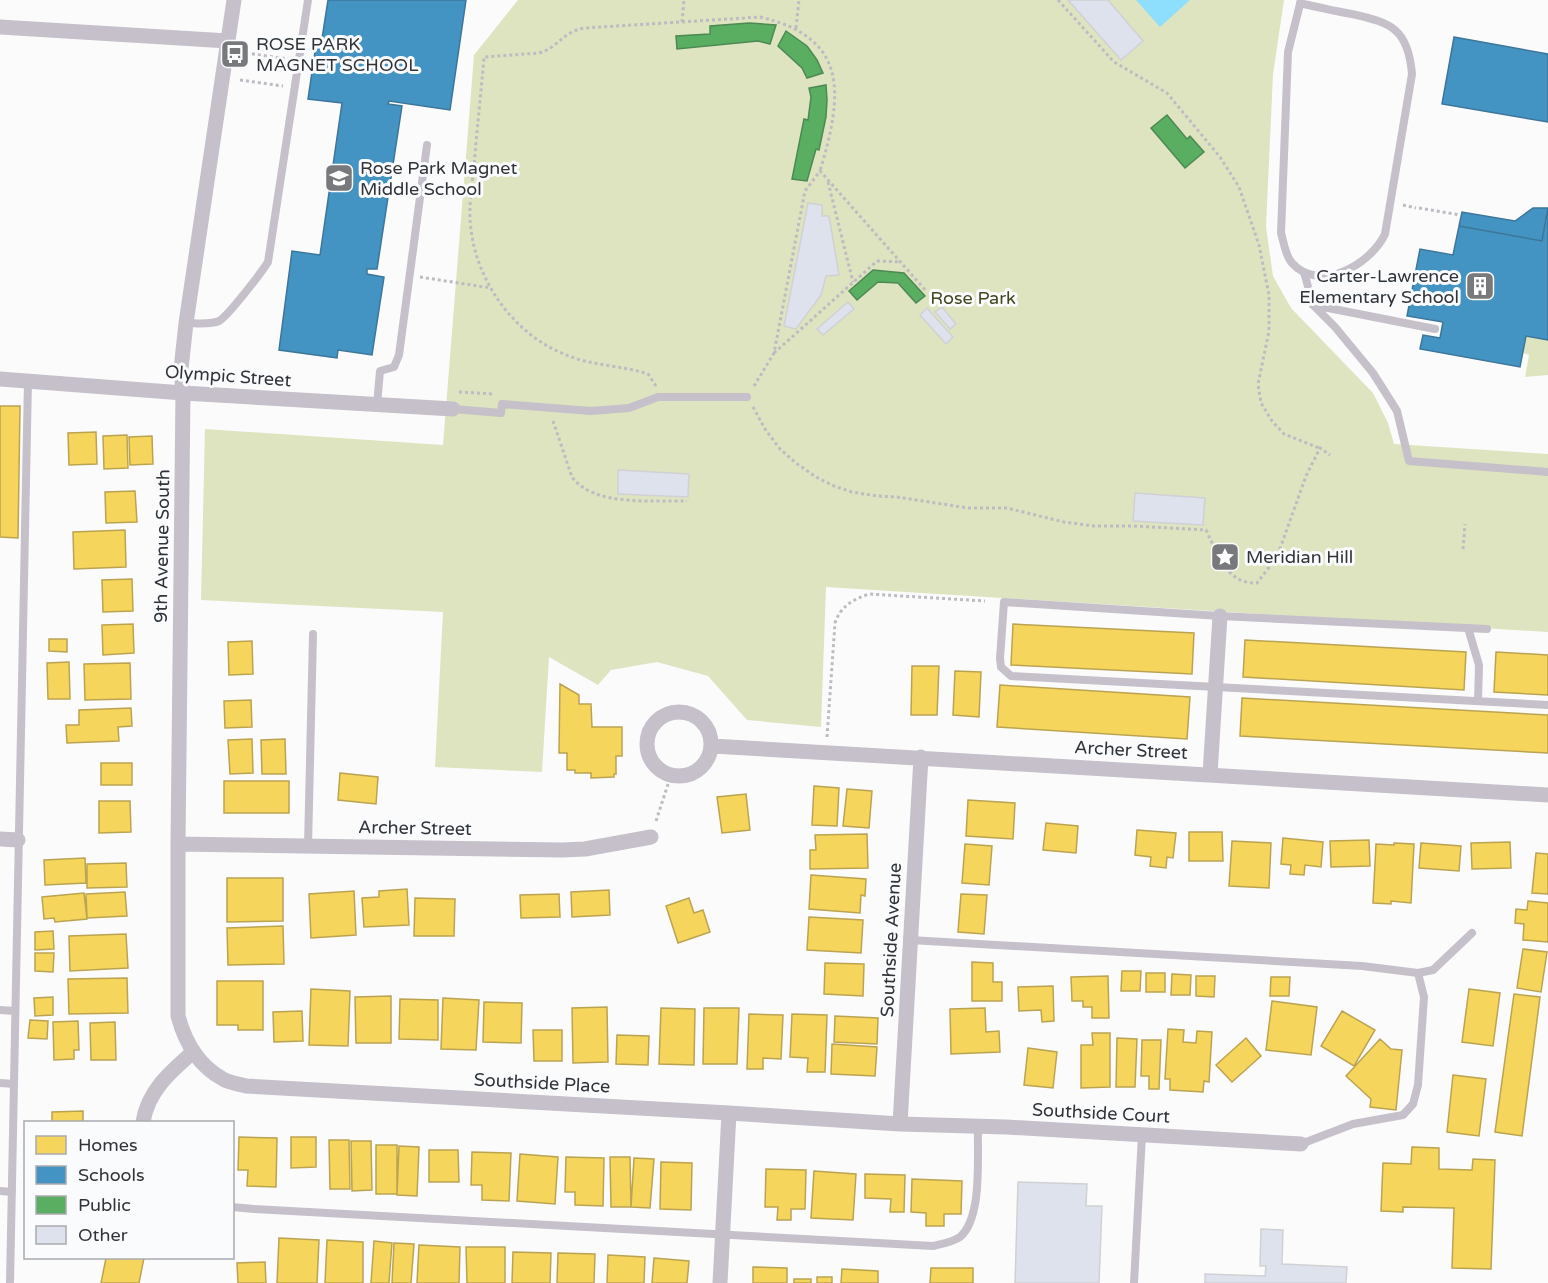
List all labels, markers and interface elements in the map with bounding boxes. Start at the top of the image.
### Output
place label: ROSE PARK MAGNET SCHOOL [256,33,419,76]
bus stop icon: ROSE PARK MAGNET SCHOOL [219,38,251,70]
place label: Rose Park Magnet Middle School [360,157,517,200]
school or university icon: Rose Park Magnet Middle School [323,162,355,194]
place label: Carter-Lawrence Elementary School [1299,265,1459,308]
building icon: Carter-Lawrence Elementary School [1464,270,1496,302]
park label: Rose Park [930,287,1016,309]
street label: Olympic Street [164,361,292,391]
street label: 9th Avenue South [150,469,174,623]
place icon: Meridian Hill [1209,541,1241,573]
place label: Meridian Hill [1246,546,1353,568]
street label: Archer Street [1074,736,1188,764]
street label: Archer Street [358,816,472,840]
street label: Southside Avenue [876,862,906,1018]
street label: Southside Place [473,1068,611,1098]
street label: Southside Court [1031,1098,1171,1128]
legend [24,1121,234,1259]
text: Homes [78,1134,138,1156]
text: Schools [78,1164,145,1186]
text: Public [78,1194,131,1216]
text: Other [78,1224,128,1246]

